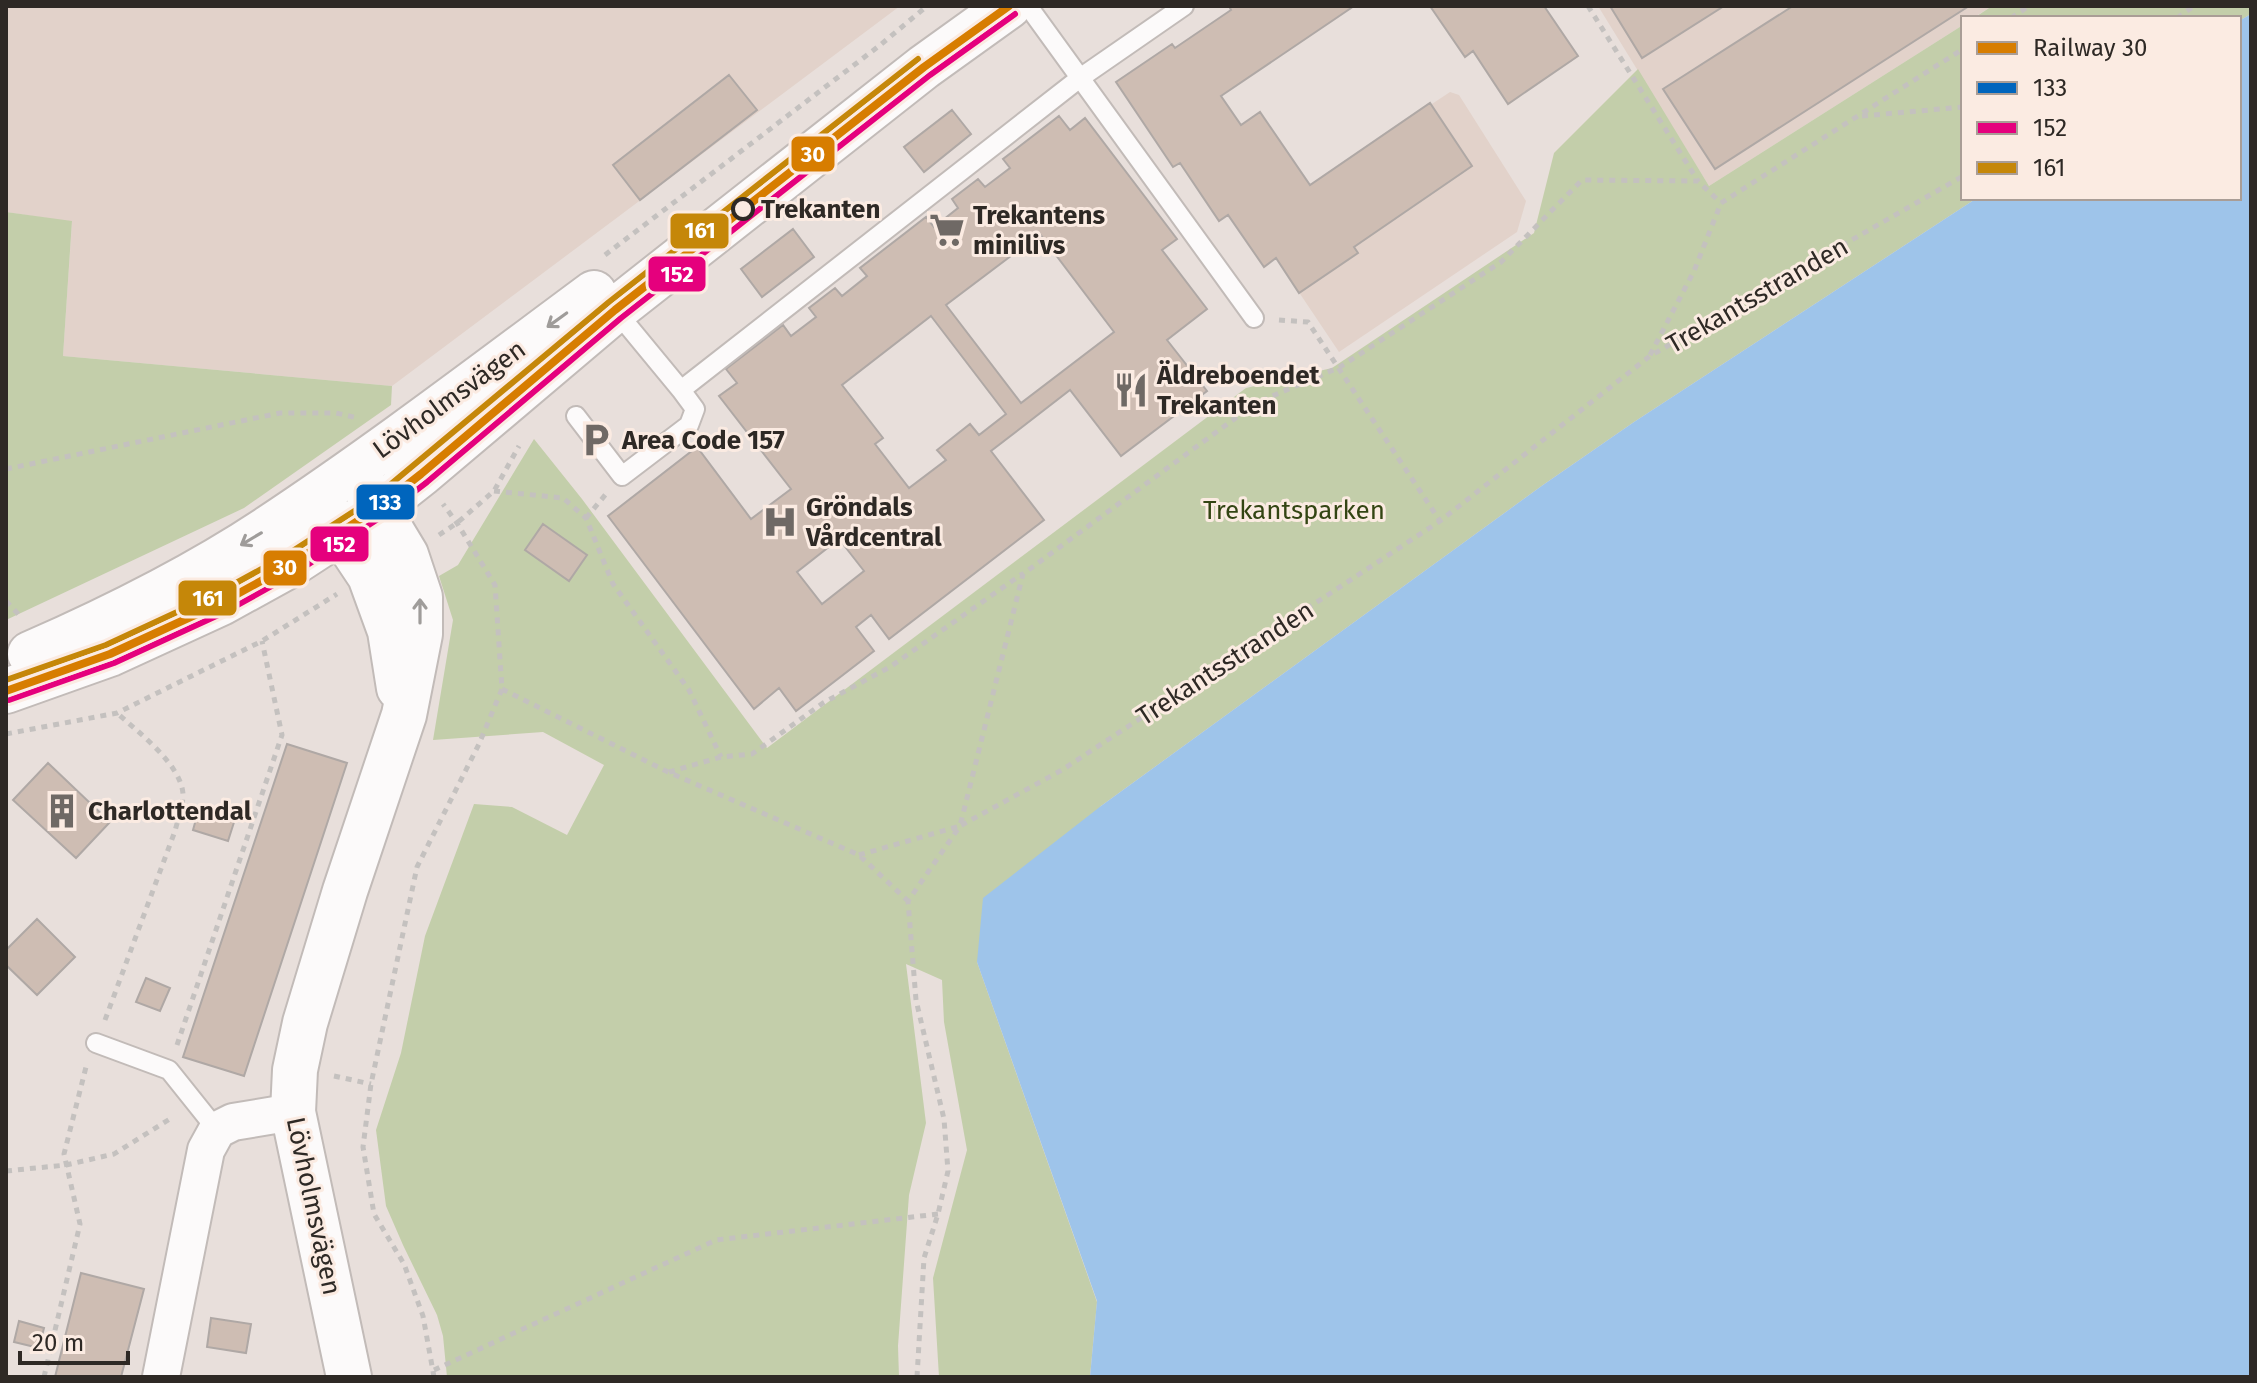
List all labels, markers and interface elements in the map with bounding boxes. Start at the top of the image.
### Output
legend [1961,16,2241,200]
text: Railway 30 [2033,34,2147,62]
text: 133 [2033,74,2067,102]
text: 152 [2033,114,2067,142]
line badge: 30 [790,135,836,173]
text: 30 [800,141,825,168]
text: 161 [2033,154,2065,182]
place label: Trekanten [761,194,880,225]
marker: Trekanten [732,198,754,220]
place label: Trekantens minilivs [973,200,1105,261]
supermarket icon: Trekantens minilivs [928,211,966,249]
line badge: 161 [669,212,730,250]
text: 161 [684,217,716,244]
street label: Trekantsstranden [1661,231,1854,360]
line badge: 152 [647,255,707,293]
text: 152 [660,261,694,288]
one-way arrow [547,312,569,328]
street label: Lövholmsvägen [367,334,532,465]
place label: Äldreboendet Trekanten [1156,360,1321,421]
restaurant icon: Äldreboendet Trekanten [1112,371,1150,409]
parking icon: Area Code 157 [577,421,615,459]
place label: Area Code 157 [621,425,785,456]
line badge: 133 [355,483,416,521]
text: 133 [368,489,402,516]
place label: Gröndals Vårdcentral [805,492,942,553]
park label: Trekantsparken [1203,495,1385,526]
hospital icon: Gröndals Vårdcentral [761,503,799,541]
line badge: 152 [309,525,370,563]
one-way arrow [240,531,263,547]
text: 152 [322,531,356,558]
line badge: 30 [262,549,308,587]
text: 30 [272,554,297,581]
line badge: 161 [177,579,238,617]
text: 161 [192,585,224,612]
street label: Trekantsstranden [1131,595,1320,732]
one-way arrow [412,598,428,625]
building icon: Charlottendal [43,792,81,830]
place label: Charlottendal [88,796,252,827]
street label: Lövholmsvägen [280,1114,347,1298]
scale bar [20,1315,128,1365]
text: 20 m [32,1329,84,1357]

